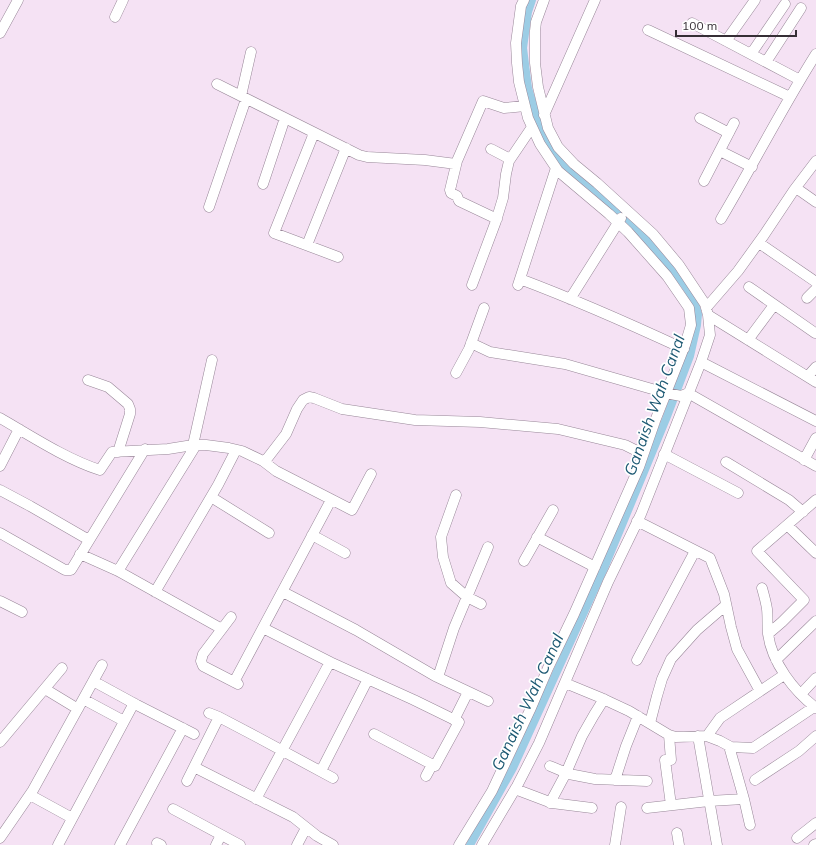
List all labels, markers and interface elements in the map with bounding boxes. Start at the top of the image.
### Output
scale bar [676,12,796,38]
text: 100 m [682,18,717,33]
water label: Ganaish Wah Canal [619,332,689,478]
water label: Ganaish Wah Canal [487,630,568,774]

